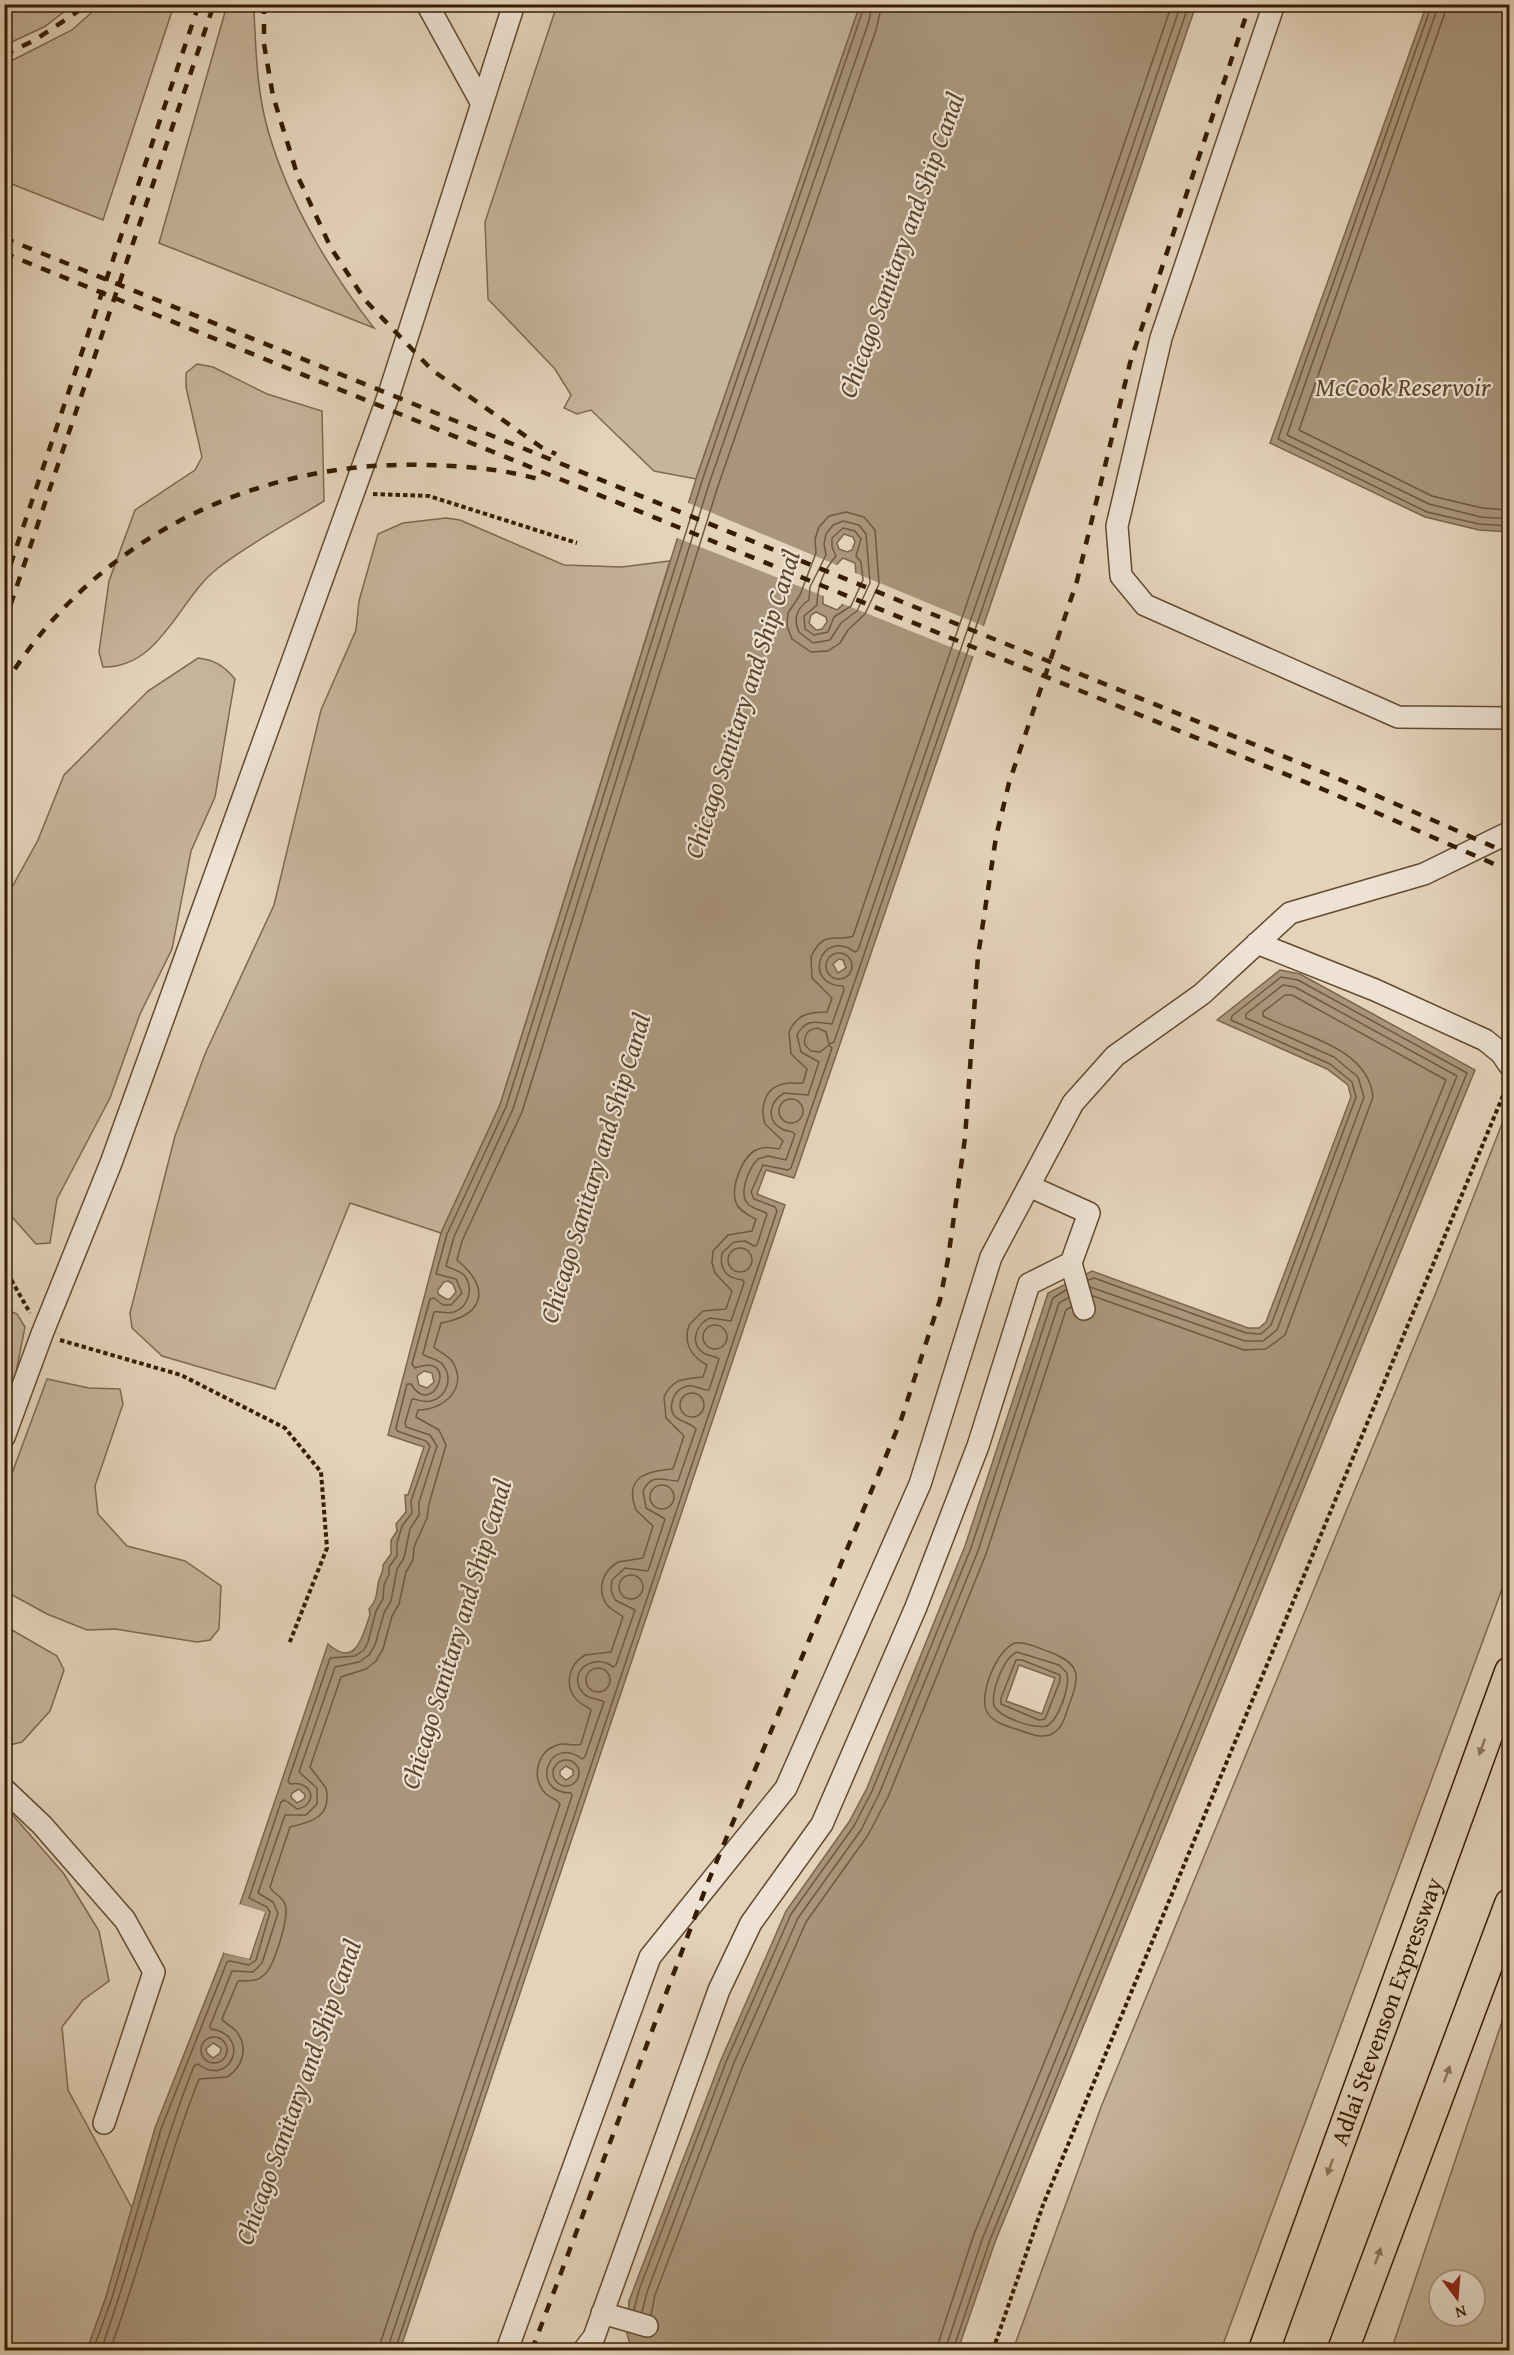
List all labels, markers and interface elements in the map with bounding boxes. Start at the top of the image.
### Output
water label: Chicago Sanitary and Ship Canal [827,87,974,403]
water label: McCook Reservoir [1315,367,1492,406]
water label: Chicago Sanitary and Ship Canal [673,545,810,863]
water label: Chicago Sanitary and Ship Canal [529,1008,660,1328]
water label: Chicago Sanitary and Ship Canal [390,1474,521,1794]
one-way arrow [1477,1738,1487,1756]
street label: Adlai Stevenson Expressway [1322,1872,1451,2150]
water label: Chicago Sanitary and Ship Canal [224,1934,371,2250]
one-way arrow [1442,2064,1452,2082]
one-way arrow [1324,2158,1334,2176]
one-way arrow [1374,2247,1384,2265]
north arrow [1427,2268,1487,2328]
text: N [1452,2299,1470,2326]

